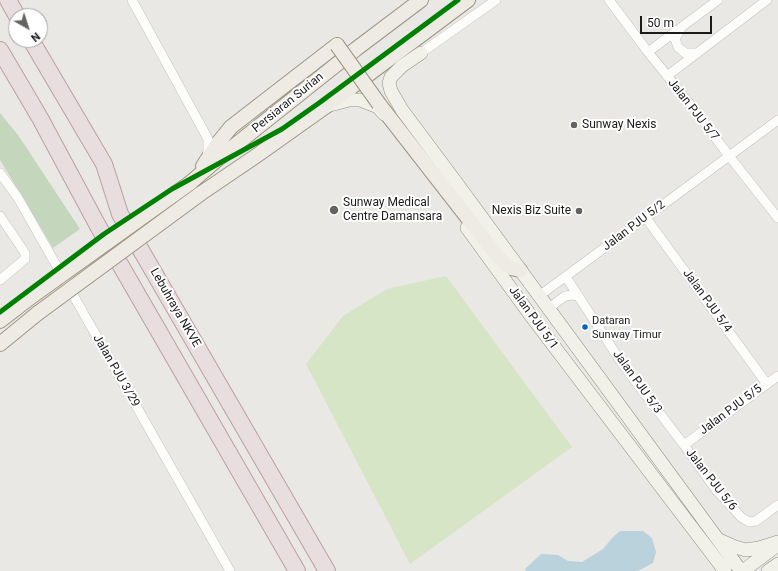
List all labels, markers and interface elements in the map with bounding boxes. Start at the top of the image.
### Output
north arrow [8,8,48,48]
scale bar [642,8,714,34]
text: 50 m [647,16,674,30]
text: N [28,29,42,44]
street label: Persiaran Surian [250,70,326,136]
street label: Jalan PJU 5/7 [664,76,722,144]
place label: Sunway Nexis [582,118,656,132]
marker: Sunway Nexis [569,120,579,130]
place label: Sunway Medical Centre Damansara [343,196,442,224]
street label: Jalan PJU 5/2 [600,198,668,254]
marker: Sunway Medical Centre Damansara [328,204,340,216]
place label: Nexis Biz Suite [492,204,571,218]
marker: Nexis Biz Suite [574,206,584,216]
street label: Lebuhraya NKVE [147,266,203,350]
street label: Jalan PJU 5/4 [679,267,735,335]
street label: Jalan PJU 5/1 [505,284,561,352]
place label: Dataran Sunway Timur [592,314,661,340]
marker: Dataran Sunway Timur [580,322,590,332]
street label: Jalan PJU 3/29 [89,332,143,410]
street label: Jalan PJU 5/3 [609,348,665,416]
street label: Jalan PJU 5/5 [697,382,765,438]
street label: Jalan PJU 5/6 [682,446,740,514]

